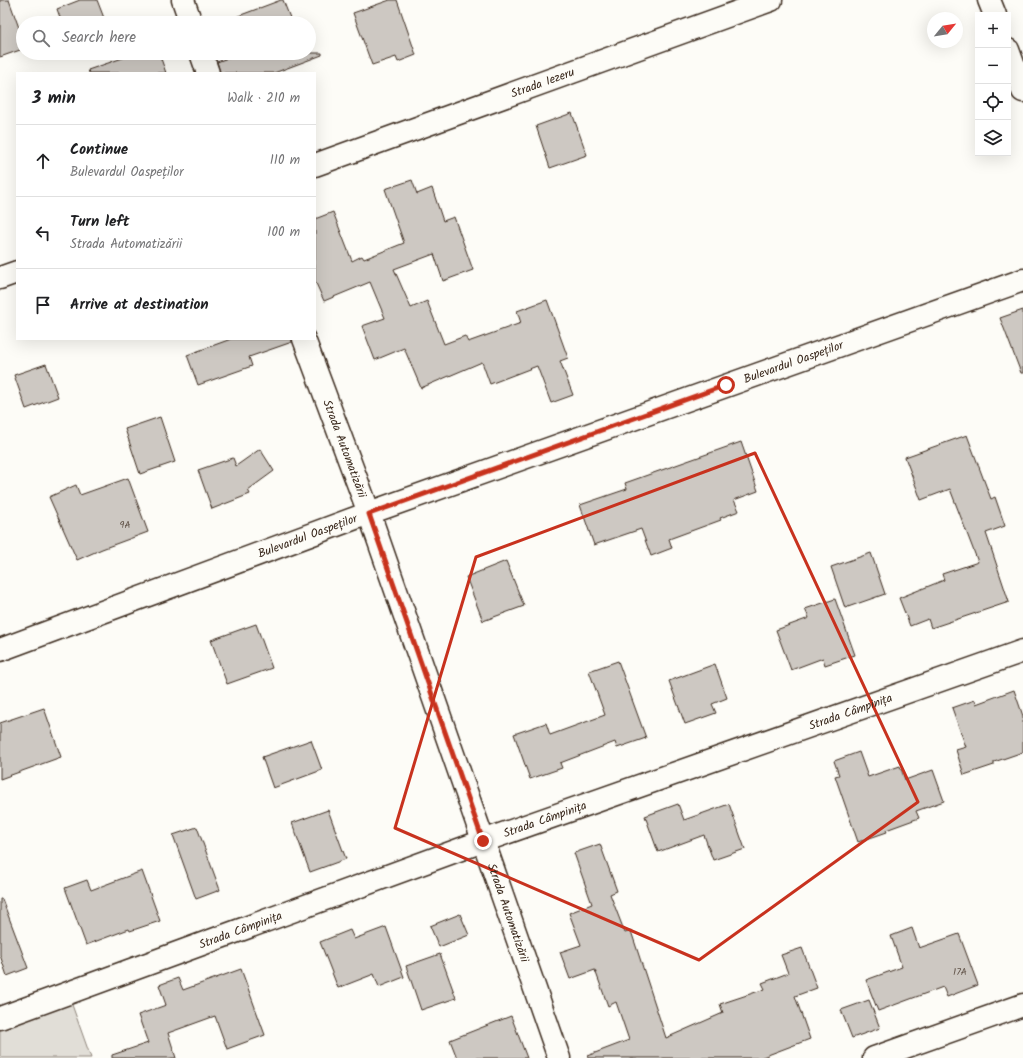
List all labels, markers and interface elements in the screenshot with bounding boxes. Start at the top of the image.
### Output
north arrow [927,12,963,48]
map controls [975,12,1011,156]
button: + [975,12,1011,48]
search box [16,16,316,60]
text: Search here [62,26,136,50]
icon: search [30,27,52,49]
button: − [975,48,1011,84]
street label: Strada Iezeru [508,63,578,103]
button: locate [975,84,1011,120]
text: 3 min [32,85,76,112]
text: Walk · 210 m [227,88,300,109]
button: layers [975,120,1011,156]
text: Continue [70,138,128,162]
icon: ahead [32,150,54,172]
text: 110 m [270,150,300,171]
text: Bulevardul Oaspeților [70,162,183,183]
text: Turn left [70,210,130,234]
icon: left [32,222,54,244]
text: 100 m [267,222,300,243]
text: Strada Automatizării [70,234,182,255]
text: Arrive at destination [70,293,209,317]
icon: arrive [32,294,54,316]
street label: Bulevardul Oaspeților [741,335,847,389]
route start [717,376,735,394]
street label: Strada Automatizării [317,397,372,502]
street label: Bulevardul Oaspeților [255,509,361,563]
house number: 9A [120,517,130,533]
street label: Strada Câmpinița [806,689,895,736]
street label: Strada Câmpinița [501,796,590,843]
route end [474,832,492,850]
street label: Strada Automatizării [482,861,534,966]
street label: Strada Câmpinița [196,906,285,954]
house number: 17A [953,964,967,980]

